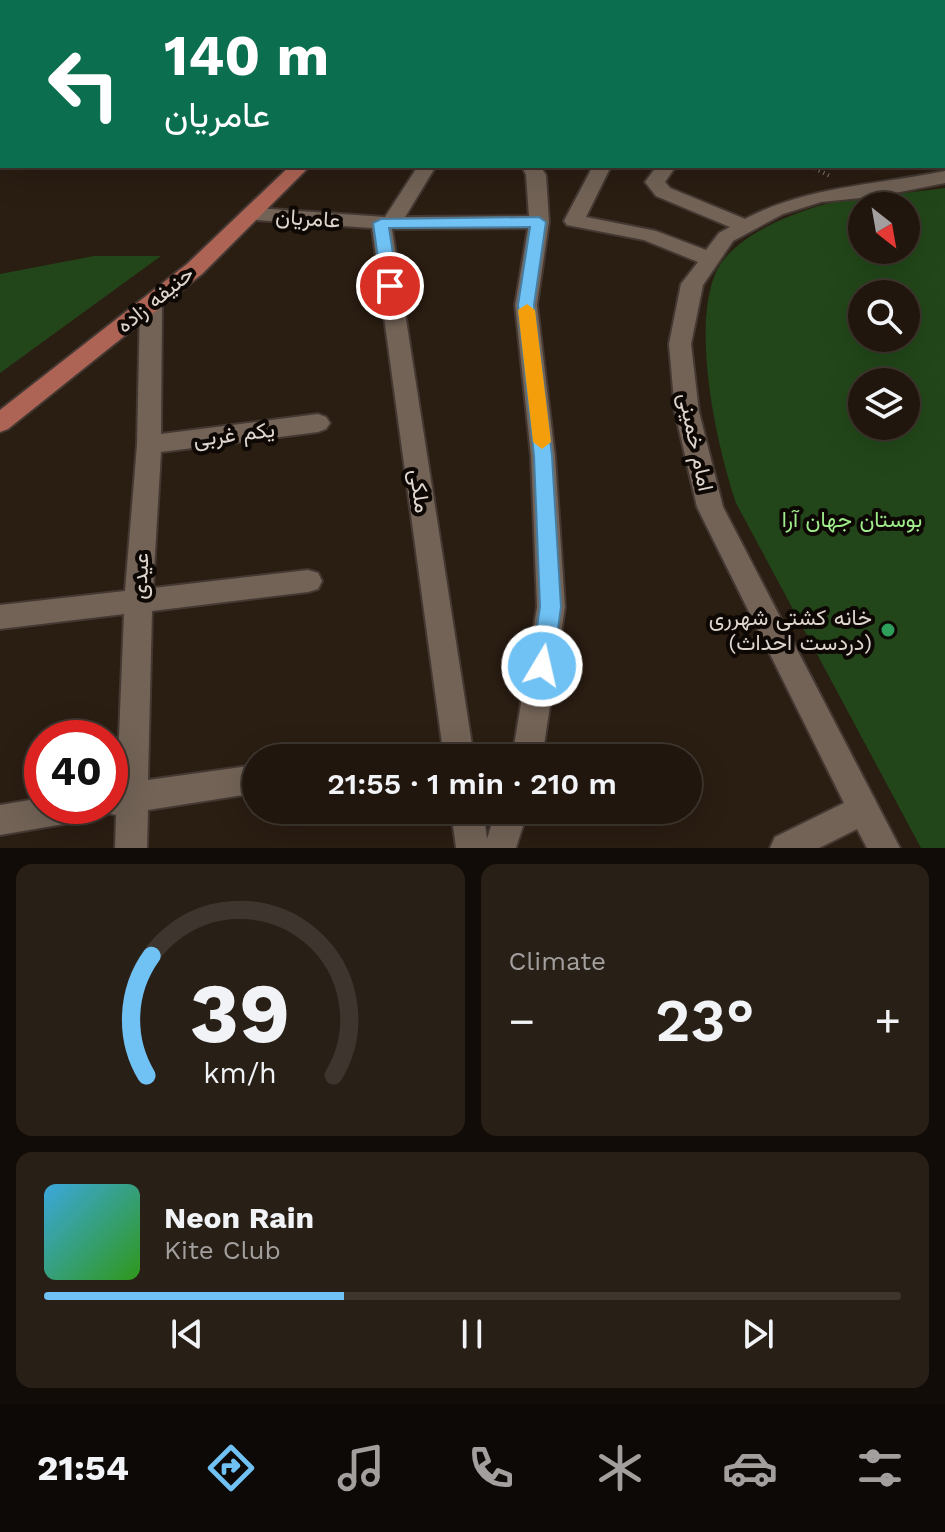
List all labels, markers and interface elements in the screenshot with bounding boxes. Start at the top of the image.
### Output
text: 140 m [164,23,329,89]
icon: left [32,32,136,136]
text: عامریان [164,94,270,136]
north arrow [848,192,920,264]
map controls [848,192,920,440]
street label: عامریان [275,203,341,234]
pin [356,252,424,320]
street label: حنیفه زاده [111,260,199,338]
icon: arrive [368,264,412,308]
button: search [848,280,920,352]
button: layers [848,368,920,440]
street label: امام خمینی [671,390,719,494]
street label: یکم غربی [192,417,276,453]
street label: ملکی [404,467,435,515]
park label: بوستان جهان آرا [782,507,922,533]
street label: عیدی [126,552,155,600]
place label: خانه کشتی شهرری (دردست احداث) [709,605,872,656]
marker: خانه کشتی شهرری (دردست احداث) [879,621,897,639]
position arrow [500,624,584,708]
speed limit sign: 40 [24,720,128,824]
text: 21:55 · 1 min · 210 m [327,766,617,801]
text: Climate [509,946,606,976]
text: 39 [190,965,291,1062]
text: 23° [655,985,755,1056]
text: − [509,995,535,1047]
text: + [874,995,901,1047]
text: km/h [203,1056,277,1090]
text: Neon Rain [164,1200,314,1235]
text: Kite Club [164,1235,281,1265]
icon: previous [165,1312,209,1356]
icon: pause [450,1312,494,1356]
icon: next [736,1312,780,1356]
icon: directions [203,1440,259,1496]
icon: music [333,1440,389,1496]
icon: phone [463,1440,519,1496]
icon: climate [592,1440,648,1496]
icon: car [722,1440,778,1496]
icon: filters [852,1440,908,1496]
text: 21:54 [37,1447,129,1489]

